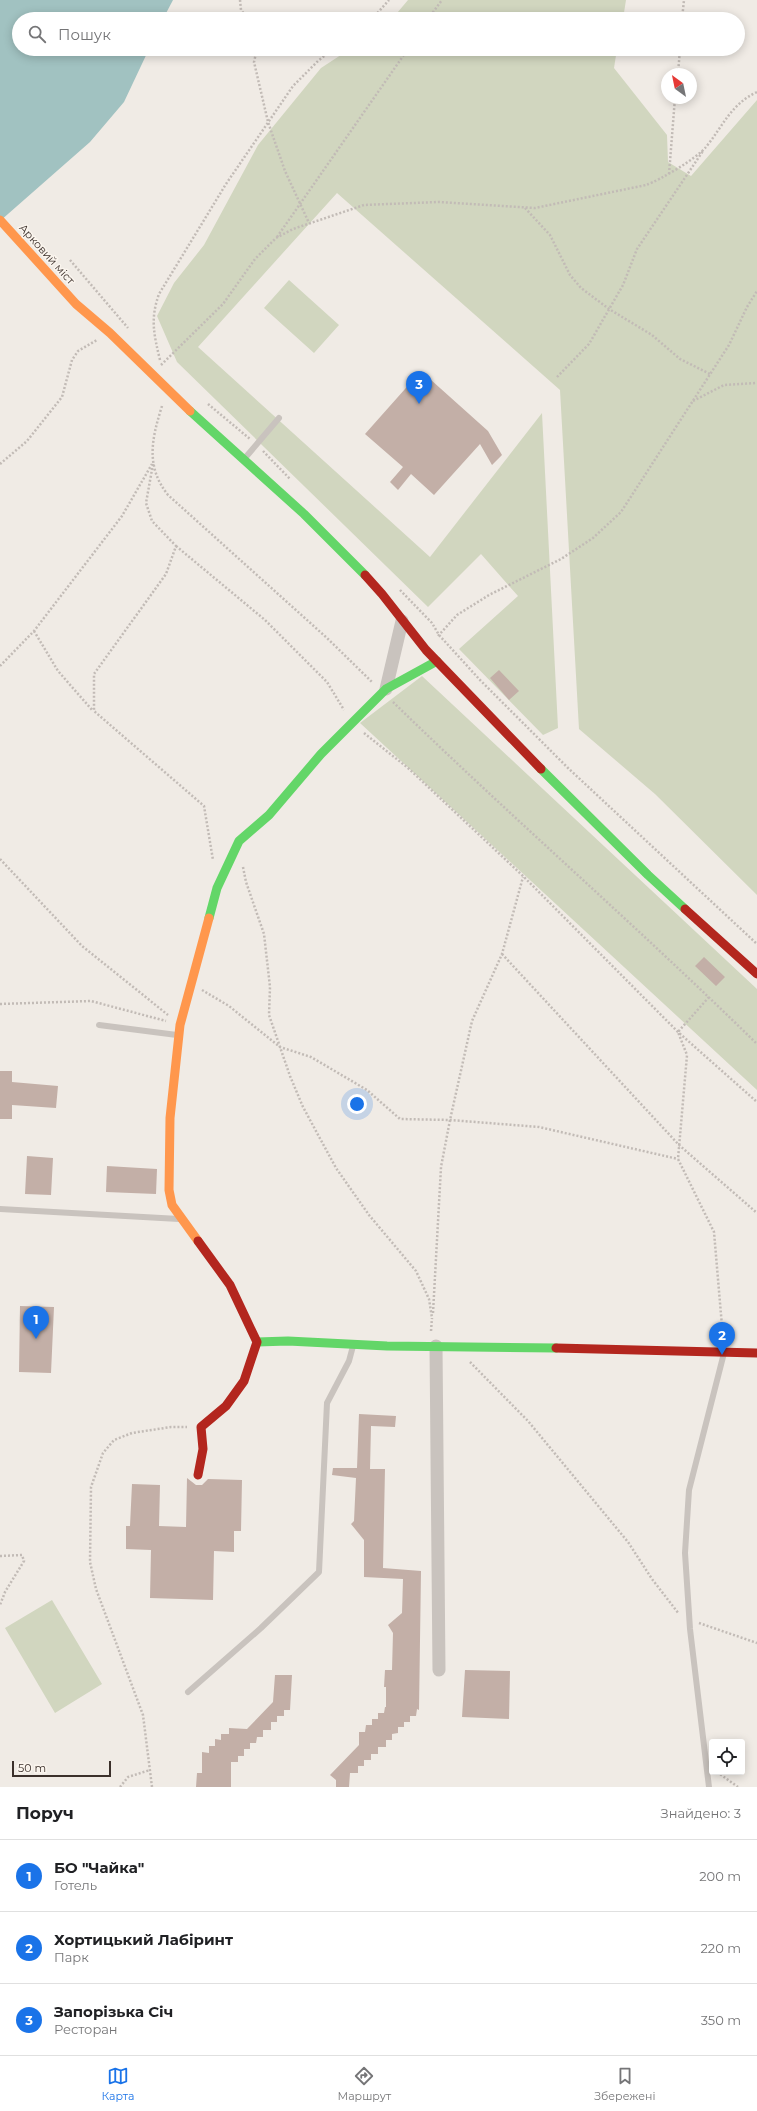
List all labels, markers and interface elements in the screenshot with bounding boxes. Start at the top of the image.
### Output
search box [12,12,745,56]
icon: search [26,23,48,45]
text: Пошук [58,25,111,44]
north arrow [661,68,697,104]
street label: Арковий міст [16,221,78,288]
pin: 3 [406,371,432,404]
your location [347,1094,367,1114]
pin: 1 [23,1306,49,1339]
pin: 2 [709,1322,735,1355]
map controls [709,1739,745,1775]
button: locate [709,1739,745,1775]
scale bar [12,1759,111,1778]
text: 50 m [18,1761,46,1775]
text: Поруч [16,1803,74,1823]
text: Знайдено: 3 [661,1805,741,1821]
text: БО "Чайка" [54,1858,144,1877]
text: 1 [26,1868,32,1884]
text: 200 m [699,1868,741,1884]
text: Готель [54,1877,97,1893]
text: Хортицький Лабіринт [54,1930,233,1949]
text: 2 [25,1940,33,1956]
text: 220 m [700,1940,741,1956]
text: Парк [54,1949,89,1965]
text: Запорізька Січ [54,2002,173,2021]
text: 3 [25,2012,33,2028]
text: 350 m [701,2012,741,2028]
text: Ресторан [54,2021,118,2037]
tab: Карта [102,2065,134,2103]
tab: Маршрут [338,2065,391,2103]
tab: Збережені [594,2065,655,2103]

